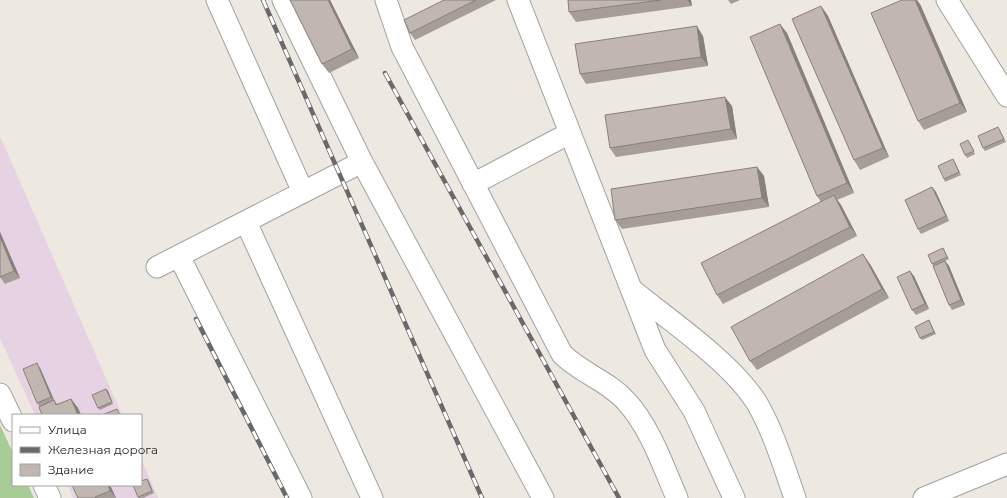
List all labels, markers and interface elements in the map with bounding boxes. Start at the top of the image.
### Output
legend [12,414,142,486]
text: Улица [48,422,87,437]
text: Железная дорога [48,442,158,457]
text: Здание [48,462,94,477]

